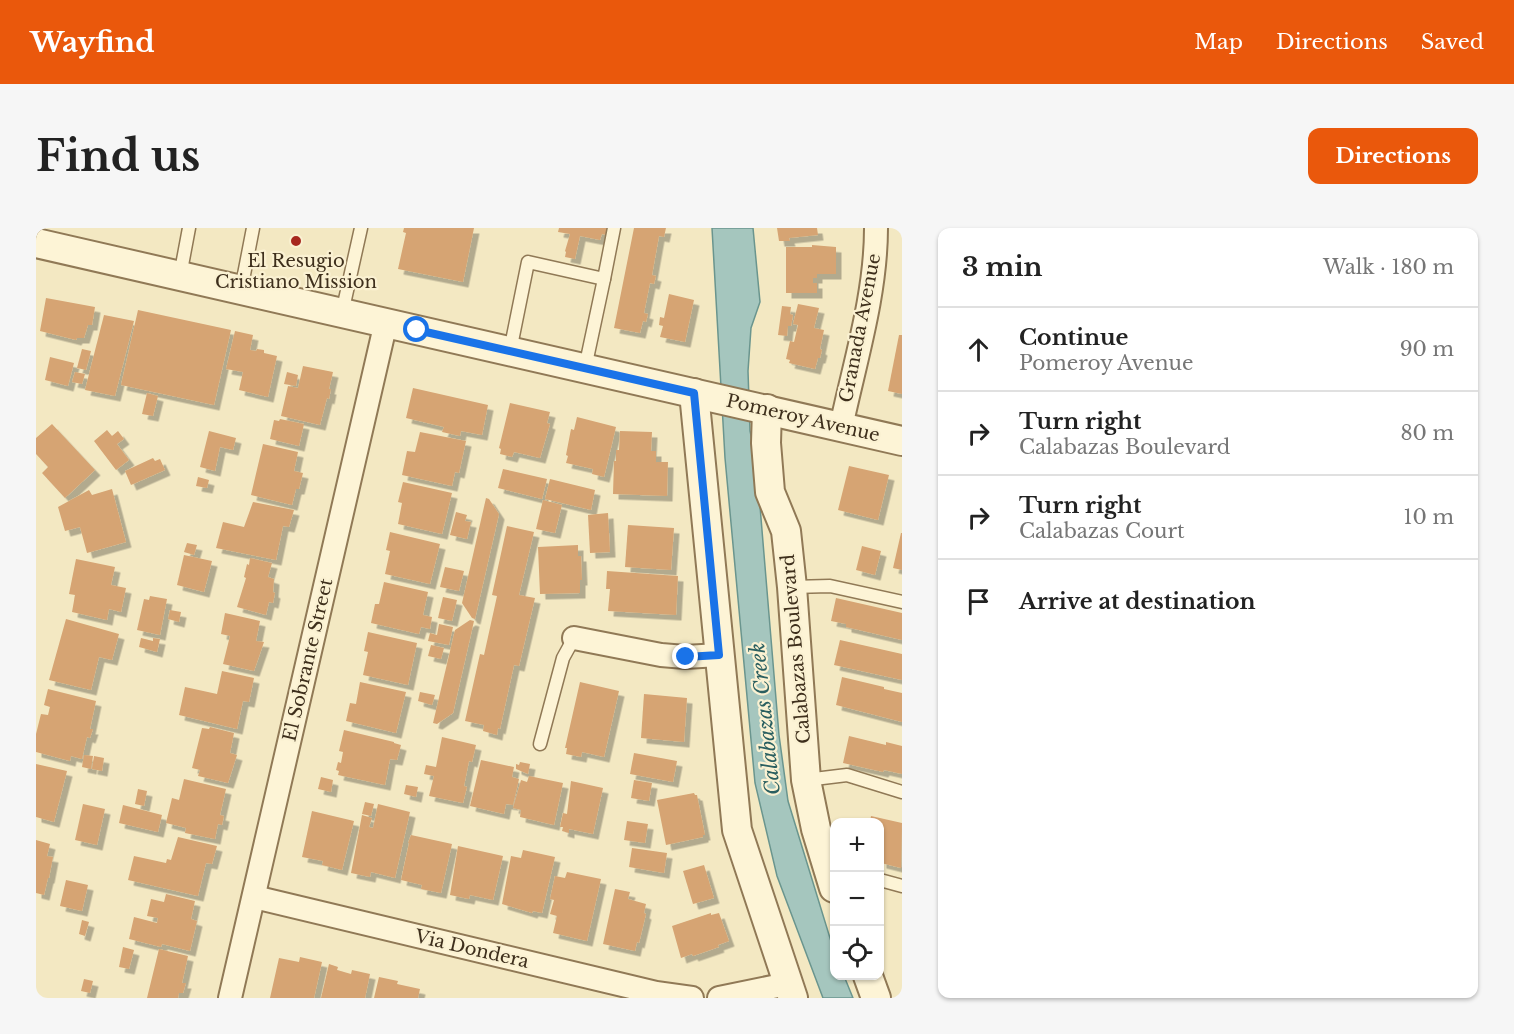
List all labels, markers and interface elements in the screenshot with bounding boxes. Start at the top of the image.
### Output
text: Wayfind [30,25,155,60]
text: Map [1194,29,1243,55]
text: Directions [1276,29,1388,55]
text: Saved [1421,29,1484,55]
button: Directions [1308,128,1478,184]
text: Find us [36,130,200,182]
marker: El Resugio Cristiano Mission [289,234,303,248]
place label: El Resugio Cristiano Mission [215,250,377,293]
text: 3 min [962,251,1043,283]
street label: Granada Avenue [835,252,885,404]
text: Walk · 180 m [1323,255,1454,279]
route start [403,316,429,342]
text: Continue [1019,324,1128,351]
icon: ahead [962,333,995,366]
text: 90 m [1400,337,1454,361]
text: Pomeroy Avenue [1019,351,1193,375]
street label: Pomeroy Avenue [724,390,882,446]
text: Turn right [1019,408,1141,435]
icon: right [962,417,995,450]
text: 80 m [1400,421,1454,445]
text: Calabazas Boulevard [1019,435,1230,459]
text: Turn right [1019,492,1141,519]
icon: right [962,501,995,534]
text: 10 m [1404,505,1454,529]
text: Calabazas Court [1019,519,1185,543]
street label: Calabazas Boulevard [777,553,815,745]
street label: El Sobrante Street [279,576,338,744]
icon: arrive [962,585,995,618]
text: Arrive at destination [1019,588,1256,615]
water label: Calabazas Creek [745,642,785,796]
route end [672,643,698,669]
map controls [830,818,884,980]
button: + [830,818,884,872]
button: − [830,872,884,926]
street label: Via Dondera [412,925,531,973]
button: locate [830,926,884,980]

